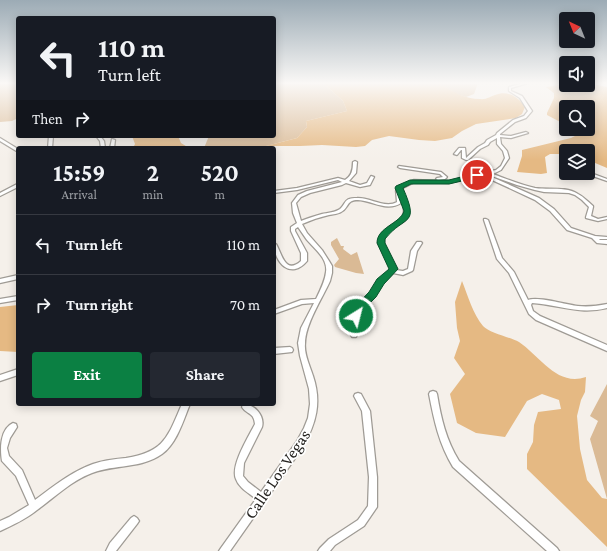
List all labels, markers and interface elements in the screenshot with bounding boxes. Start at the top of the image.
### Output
north arrow [559,12,595,48]
map controls [559,12,595,180]
icon: left [32,32,84,84]
text: 110 m [98,32,165,63]
button: sound [559,56,595,92]
text: Turn left [98,65,161,85]
button: search [559,100,595,136]
icon: right [71,108,93,130]
text: Then [32,111,63,127]
button: layers [559,144,595,180]
pin [460,158,494,192]
text: 15:59 [53,159,105,186]
text: 2 [147,159,159,186]
text: 520 [201,159,239,186]
icon: arrive [466,164,488,186]
text: Arrival [62,187,97,202]
text: min [143,187,163,202]
text: m [214,187,225,202]
icon: left [32,234,54,256]
text: Turn left [66,237,122,253]
text: 110 m [227,237,260,253]
icon: right [32,294,54,316]
position arrow [335,295,377,337]
text: Turn right [66,297,133,313]
text: 70 m [230,297,260,313]
button: Exit [32,352,142,398]
button: Share [150,352,260,398]
street label: Calle Los Vegas [241,426,314,522]

